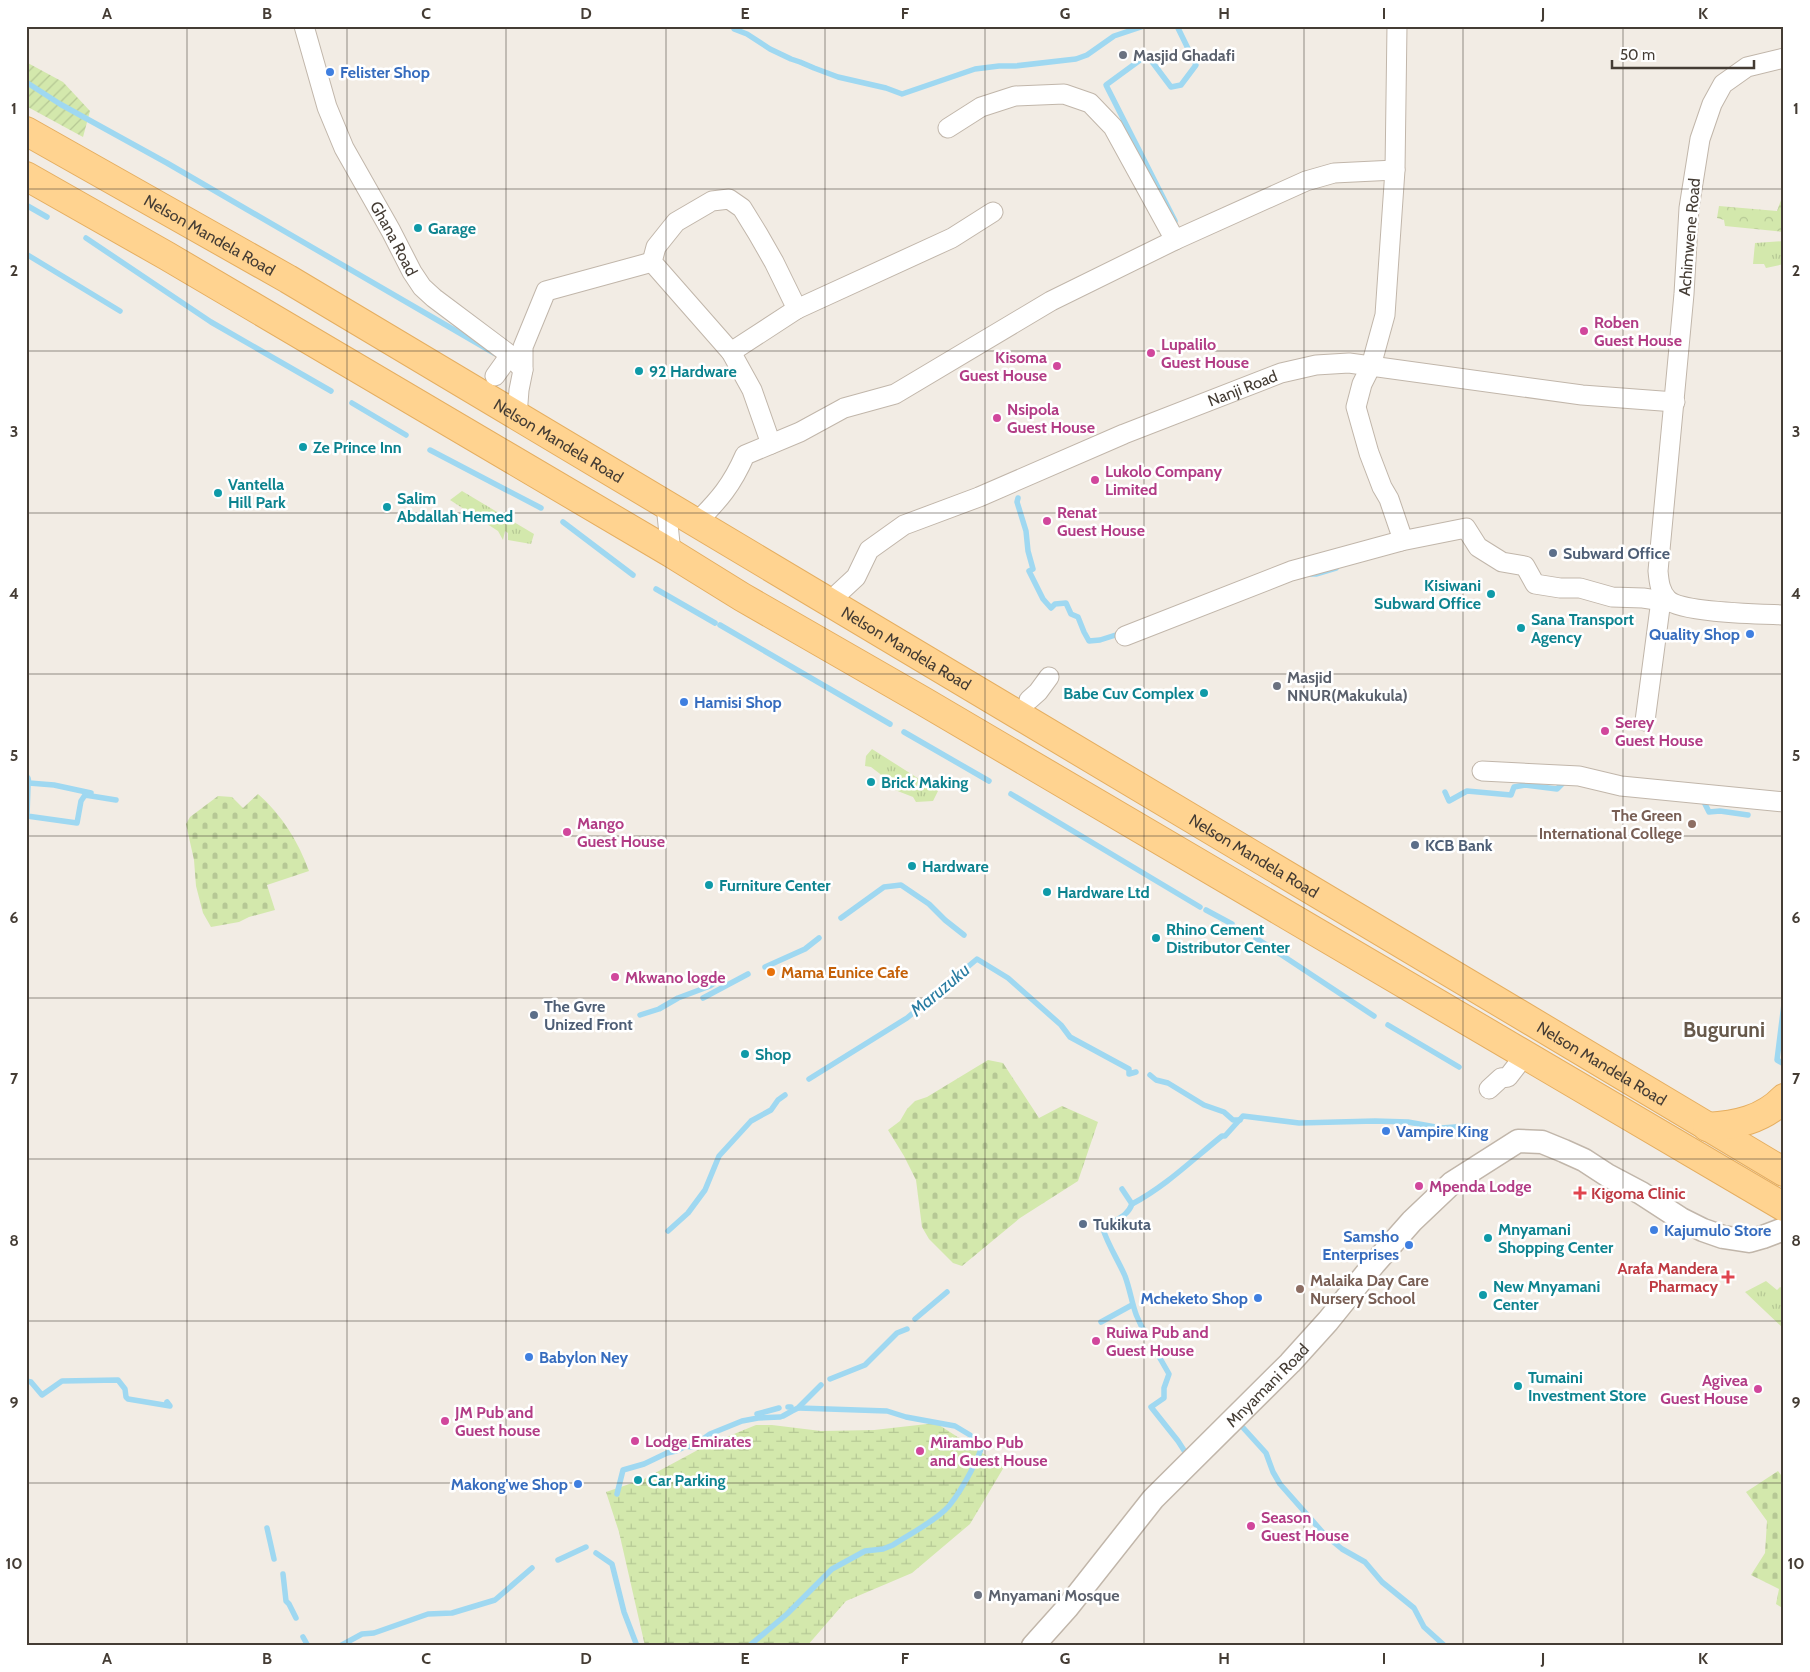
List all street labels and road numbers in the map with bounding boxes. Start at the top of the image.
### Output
street label: Achimwene Road [1675,177,1704,297]
street label: Nelson Mandela Road [141,191,278,280]
street label: Ghana Road [366,198,421,279]
street label: Nanji Road [1205,366,1280,411]
street label: Nelson Mandela Road [490,395,626,487]
street label: Nelson Mandela Road [838,603,974,694]
street label: Nelson Mandela Road [1186,810,1322,902]
street label: Nelson Mandela Road [1533,1018,1670,1110]
street label: Mnyamani Road [1222,1340,1313,1431]

